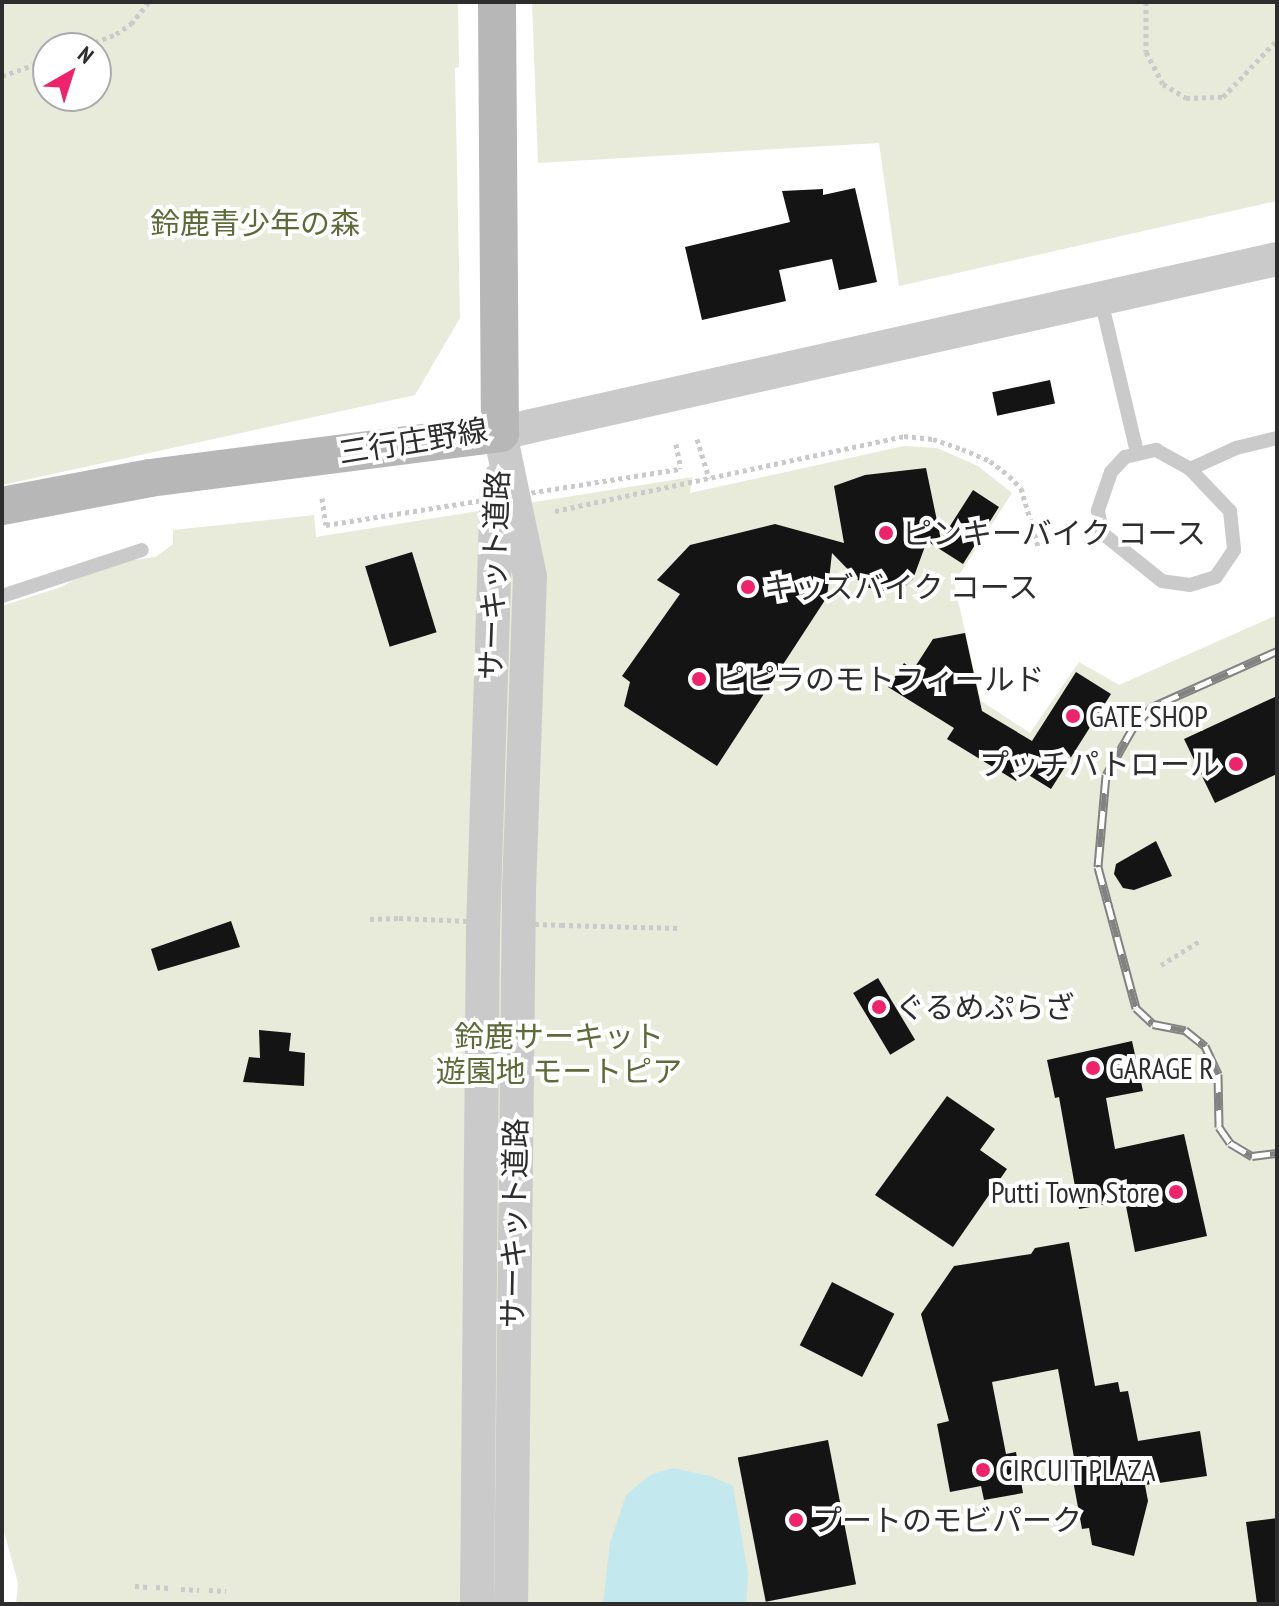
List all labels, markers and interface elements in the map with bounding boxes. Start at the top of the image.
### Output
north arrow [32,32,112,112]
text: N [72,40,99,70]
park label: 鈴鹿青少年の森 [150,205,360,241]
street label: 三行庄野線 [336,411,490,471]
street label: サーキット道路 [472,469,516,681]
place label: ピンキーバイク コース [902,515,1208,551]
marker: ピンキーバイク コース [877,524,895,542]
place label: キッズバイク コース [764,569,1040,605]
marker: キッズバイク コース [739,578,757,596]
place label: ピピラのモトフィールド [715,661,1045,697]
marker: ピピラのモトフィールド [690,670,708,688]
place label: GATE SHOP [1089,698,1208,734]
marker: GATE SHOP [1064,707,1082,725]
place label: プッチパトロール [980,746,1220,782]
marker: プッチパトロール [1227,755,1245,773]
place label: ぐるめぷらざ [895,989,1075,1025]
marker: ぐるめぷらざ [870,998,888,1016]
park label: 鈴鹿サーキット 遊園地 モートピア [436,1018,682,1088]
place label: GARAGE R [1109,1050,1214,1086]
marker: GARAGE R [1084,1059,1102,1077]
street label: サーキット道路 [494,1118,534,1328]
place label: Putti Town Store [990,1174,1160,1210]
marker: Putti Town Store [1167,1183,1185,1201]
place label: CIRCUIT PLAZA [999,1452,1156,1488]
marker: CIRCUIT PLAZA [974,1461,992,1479]
place label: プートのモビパーク [812,1502,1082,1538]
marker: プートのモビパーク [787,1511,805,1529]

